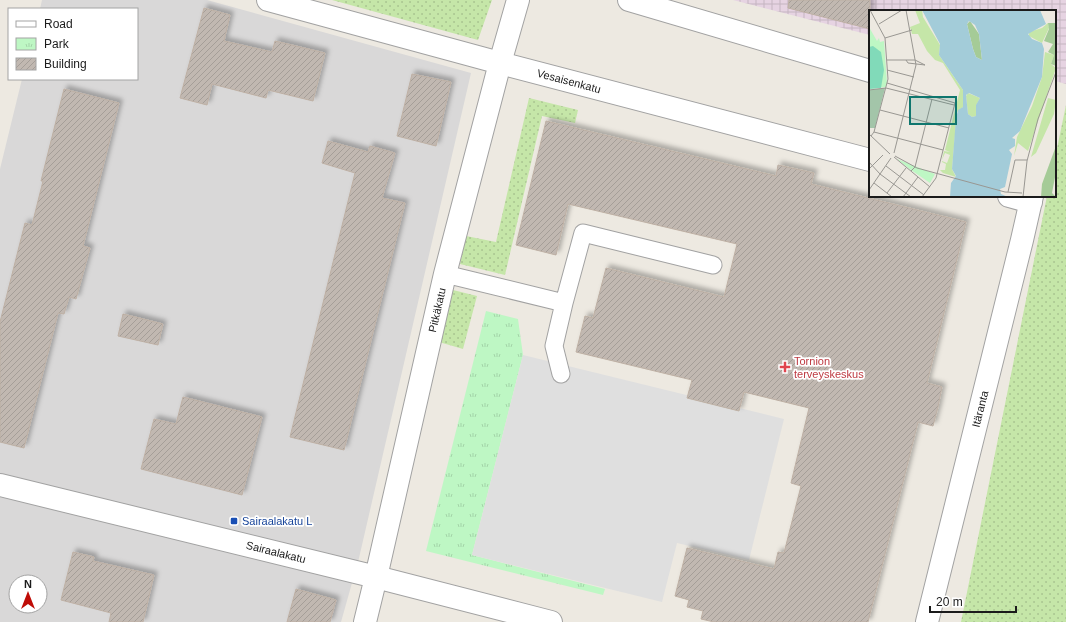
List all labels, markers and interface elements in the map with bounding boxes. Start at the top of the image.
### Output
legend [8,8,138,80]
inset map [869,10,1056,197]
text: Road [44,17,73,31]
text: Park [44,37,70,51]
text: Building [44,57,87,71]
street label: Vesaisenkatu [536,67,602,95]
street label: Pitkäkatu [426,287,448,333]
place label: Tornion terveyskeskus [794,355,864,380]
marker: Tornion terveyskeskus [779,361,791,373]
street label: Itäranta [970,389,991,429]
place label: Sairaalakatu L [242,515,312,527]
marker: Sairaalakatu L [229,516,239,526]
street label: Sairaalakatu [245,539,307,565]
north arrow [8,574,48,614]
text: N [24,578,32,590]
scale bar [930,588,1016,614]
text: 20 m [936,595,963,609]

